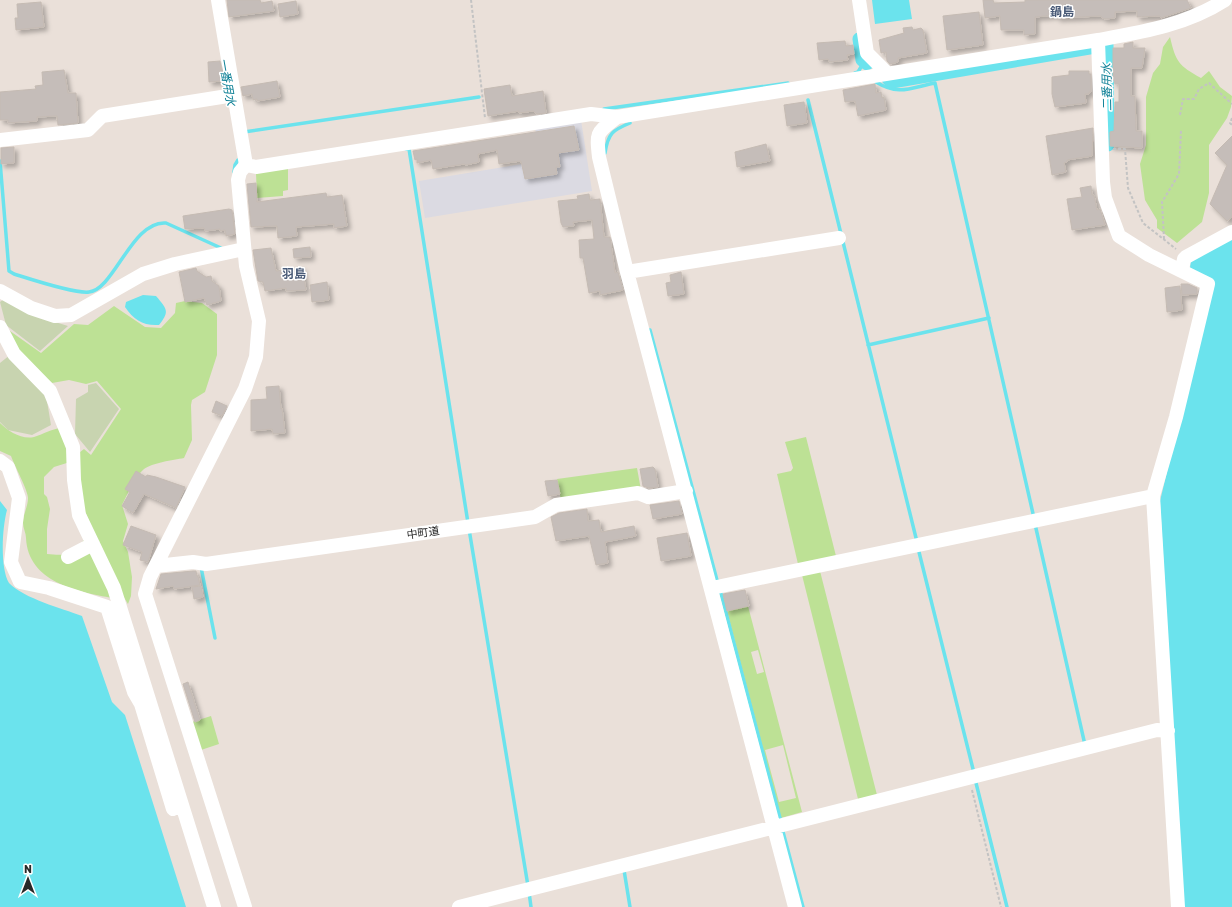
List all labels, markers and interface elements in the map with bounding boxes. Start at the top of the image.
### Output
district label: 鍋島 [1050,5,1074,19]
water label: 一番用水 [216,57,238,109]
water label: 二番用水 [1100,61,1114,111]
district label: 羽島 [282,267,306,281]
street label: 中町道 [406,524,440,542]
north arrow [8,859,48,899]
text: N [24,863,32,876]

